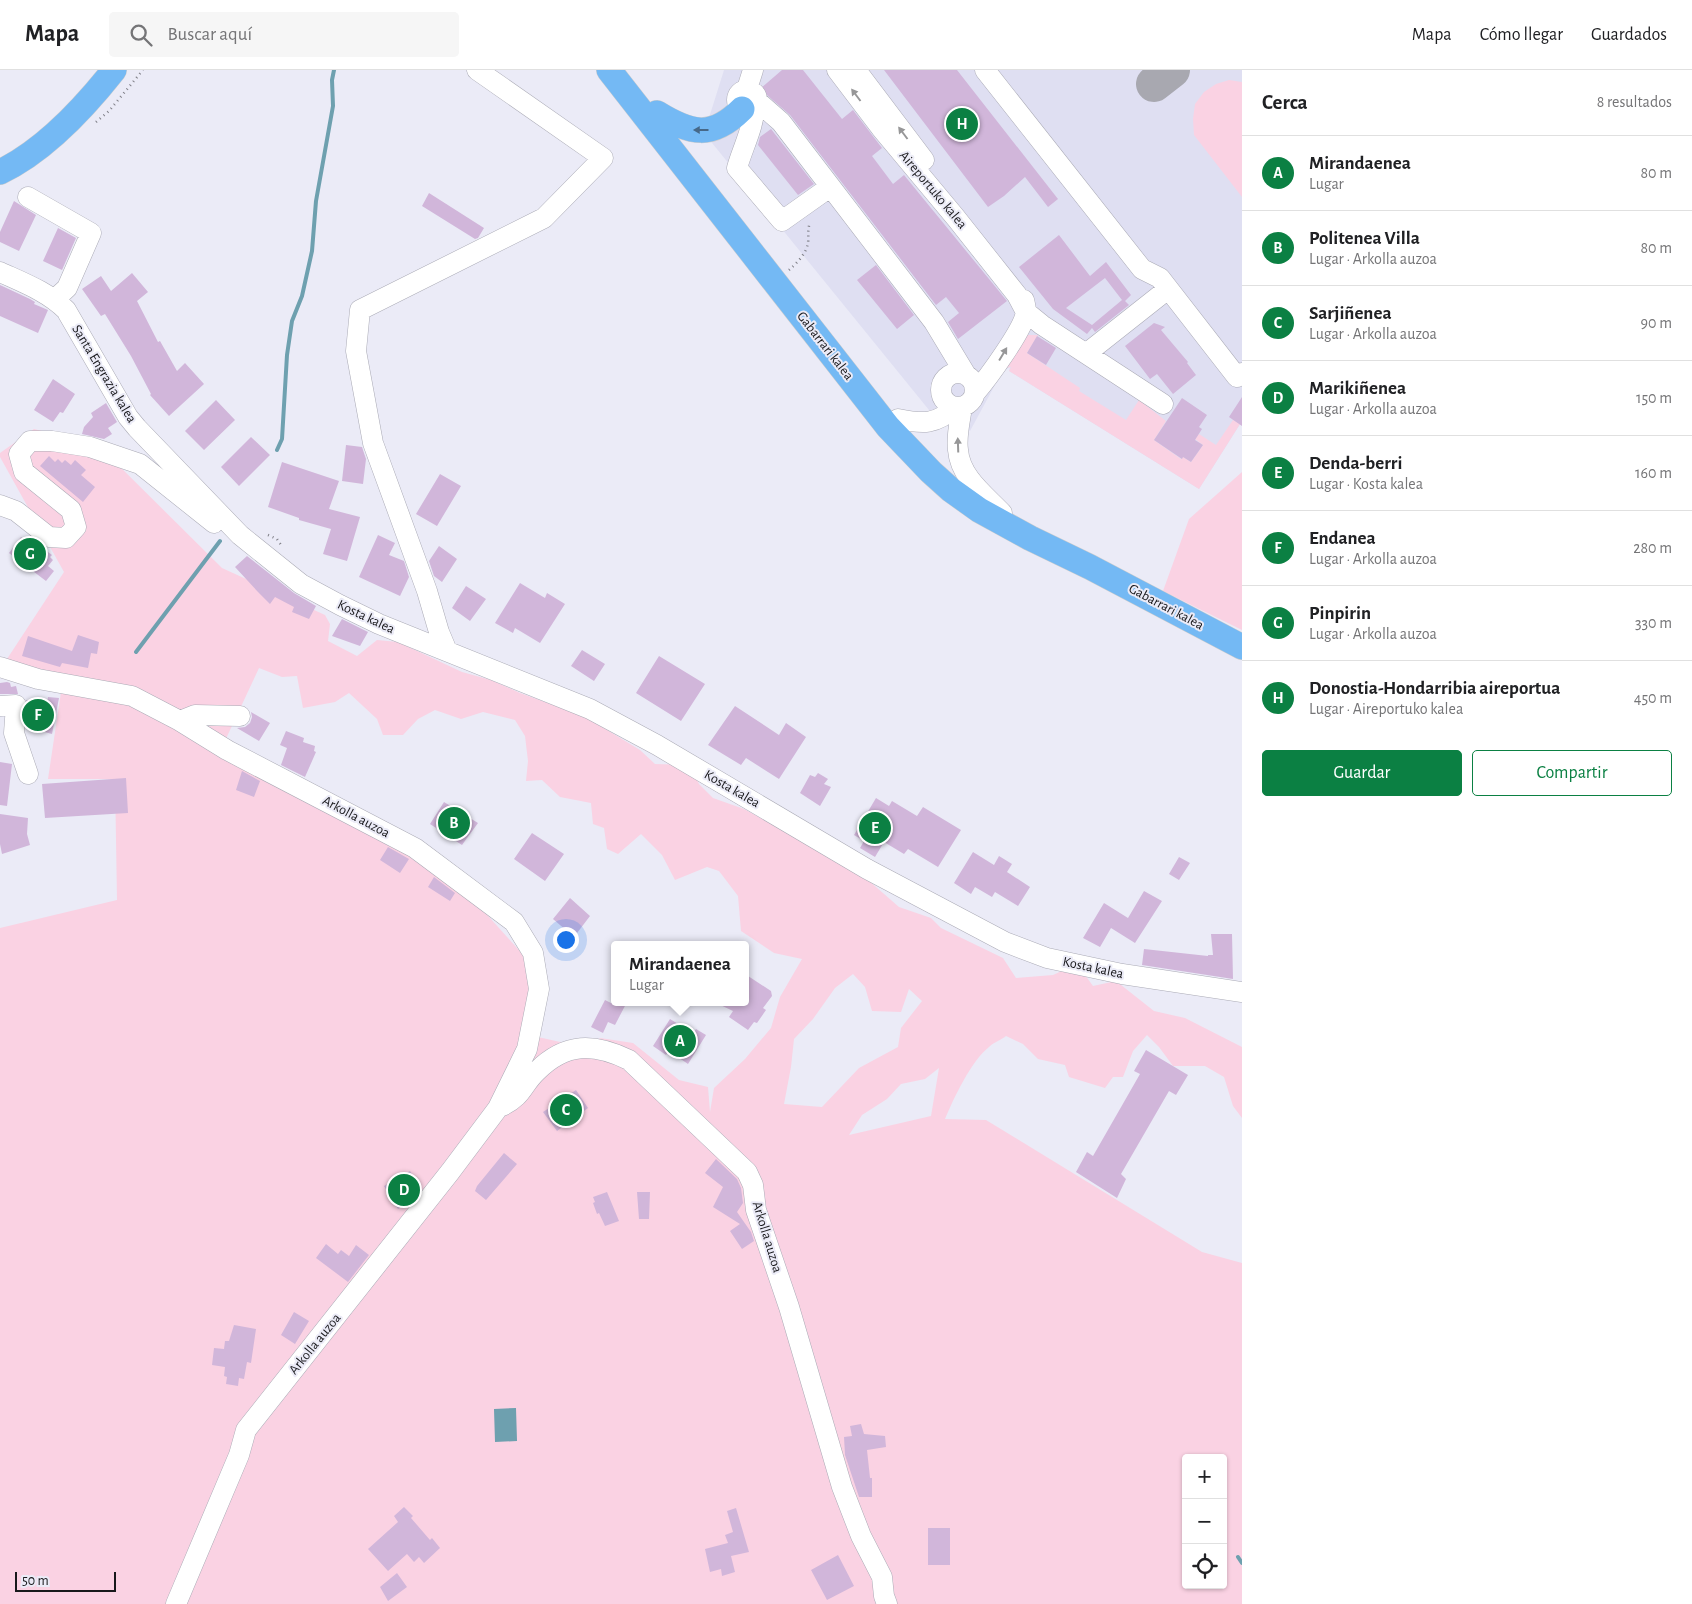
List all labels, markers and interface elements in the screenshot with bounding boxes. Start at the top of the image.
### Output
search box [109,12,459,57]
icon: search [127,21,155,49]
text: Mapa [25,22,79,46]
text: Buscar aquí [167,25,252,44]
text: Mapa [1412,26,1452,44]
text: Cómo llegar [1480,26,1563,44]
text: Guardados [1591,26,1667,44]
one-way arrow [851,88,861,102]
text: Cerca [1262,92,1308,113]
text: 8 resultados [1597,94,1672,110]
pin: H [946,105,978,143]
one-way arrow [693,126,709,134]
one-way arrow [898,126,908,140]
street label: Aireportuko kalea [897,148,970,232]
text: Mirandaenea [1309,154,1411,173]
text: A [1273,165,1283,181]
text: 80 m [1641,165,1672,181]
text: Lugar [1309,176,1344,192]
text: Politenea Villa [1309,229,1420,248]
text: B [1273,240,1283,256]
text: 80 m [1641,240,1672,256]
text: Lugar · Arkolla auzoa [1309,251,1437,267]
text: Sarjiñenea [1309,304,1392,323]
street label: Gabarrari kalea [794,309,856,383]
text: C [1274,315,1282,331]
text: 90 m [1641,315,1672,331]
street label: Santa Engrazia kalea [69,323,139,426]
text: Lugar · Arkolla auzoa [1309,326,1437,342]
one-way arrow [999,347,1008,360]
text: Marikiñenea [1309,379,1406,398]
text: D [1273,390,1283,406]
text: 150 m [1636,390,1672,406]
text: Lugar · Arkolla auzoa [1309,401,1437,417]
one-way arrow [954,437,962,453]
text: Denda-berri [1309,454,1402,473]
text: E [1274,465,1282,481]
text: 160 m [1635,465,1672,481]
text: Lugar · Kosta kalea [1309,476,1423,492]
text: Endanea [1309,529,1376,548]
pin: G [14,535,46,573]
text: F [1274,540,1282,556]
text: 280 m [1633,540,1672,556]
text: Lugar · Arkolla auzoa [1309,551,1437,567]
street label: Gabarrari kalea [1126,581,1206,633]
street label: Kosta kalea [335,598,397,637]
text: Pinpirin [1309,604,1371,623]
text: G [1273,615,1283,631]
text: 330 m [1635,615,1672,631]
text: Lugar · Arkolla auzoa [1309,626,1437,642]
text: Donostia-Hondarribia aireportua [1309,679,1560,698]
text: H [1272,690,1284,706]
text: 450 m [1634,690,1672,706]
pin: F [22,696,54,734]
text: Lugar · Aireportuko kalea [1309,701,1463,717]
button: Guardar [1262,750,1462,796]
button: Compartir [1472,750,1672,796]
street label: Kosta kalea [702,768,763,811]
street label: Arkolla auzoa [320,794,392,841]
pin: B [438,804,470,842]
pin: E [859,809,891,847]
your location [553,927,579,953]
popup [611,941,749,1006]
text: Mirandaenea [629,955,731,974]
street label: Kosta kalea [1061,955,1125,981]
text: Lugar [629,977,664,993]
pin: A [664,1022,696,1060]
pin: C [550,1091,582,1129]
pin: D [388,1171,420,1209]
street label: Arkolla auzoa [750,1200,785,1275]
street label: Arkolla auzoa [286,1311,344,1377]
map controls [1182,1454,1227,1589]
button: + [1182,1454,1227,1499]
button: − [1182,1499,1227,1544]
button: locate [1182,1544,1227,1589]
scale bar [15,1569,116,1592]
text: 50 m [22,1574,49,1588]

